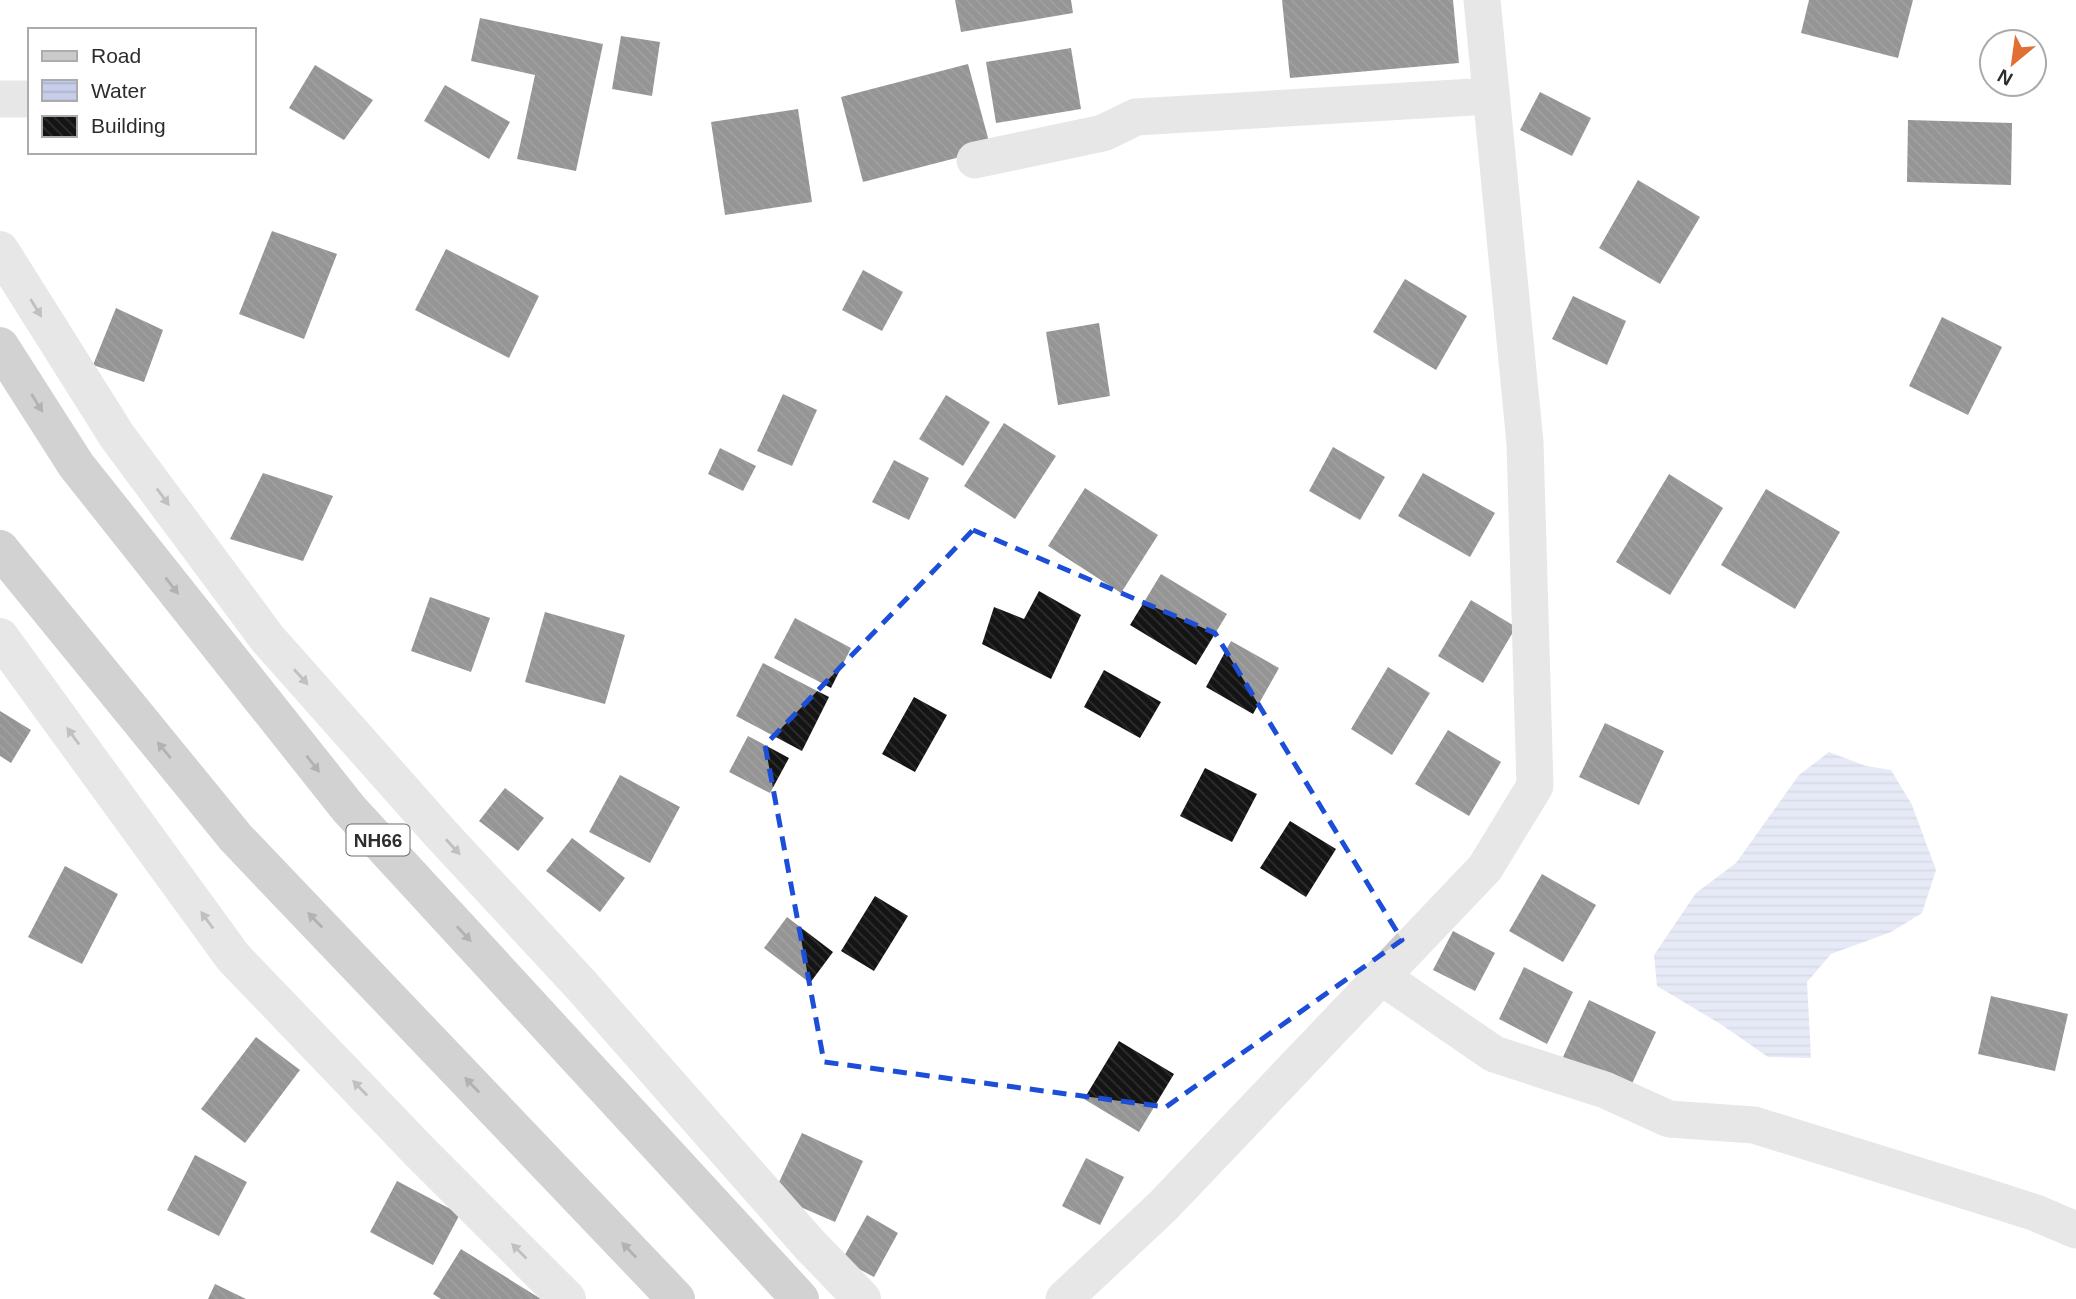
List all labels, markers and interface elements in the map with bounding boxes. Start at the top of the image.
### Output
legend [28,28,256,154]
north arrow [1978,28,2048,98]
text: Road [91,44,141,67]
text: N [1994,65,2016,90]
text: Water [91,79,146,102]
text: Building [91,114,166,137]
one-way arrow [30,298,43,317]
one-way arrow [30,394,43,413]
one-way arrow [155,488,169,506]
one-way arrow [164,577,178,595]
one-way arrow [293,668,309,686]
one-way arrow [66,727,80,746]
one-way arrow [157,742,172,759]
one-way arrow [306,755,320,773]
road number: NH66 [346,824,410,856]
one-way arrow [444,838,460,855]
one-way arrow [200,911,214,929]
one-way arrow [307,912,323,929]
one-way arrow [456,925,472,942]
one-way arrow [465,1077,481,1094]
one-way arrow [351,1080,368,1097]
one-way arrow [621,1241,638,1258]
one-way arrow [511,1243,528,1259]

